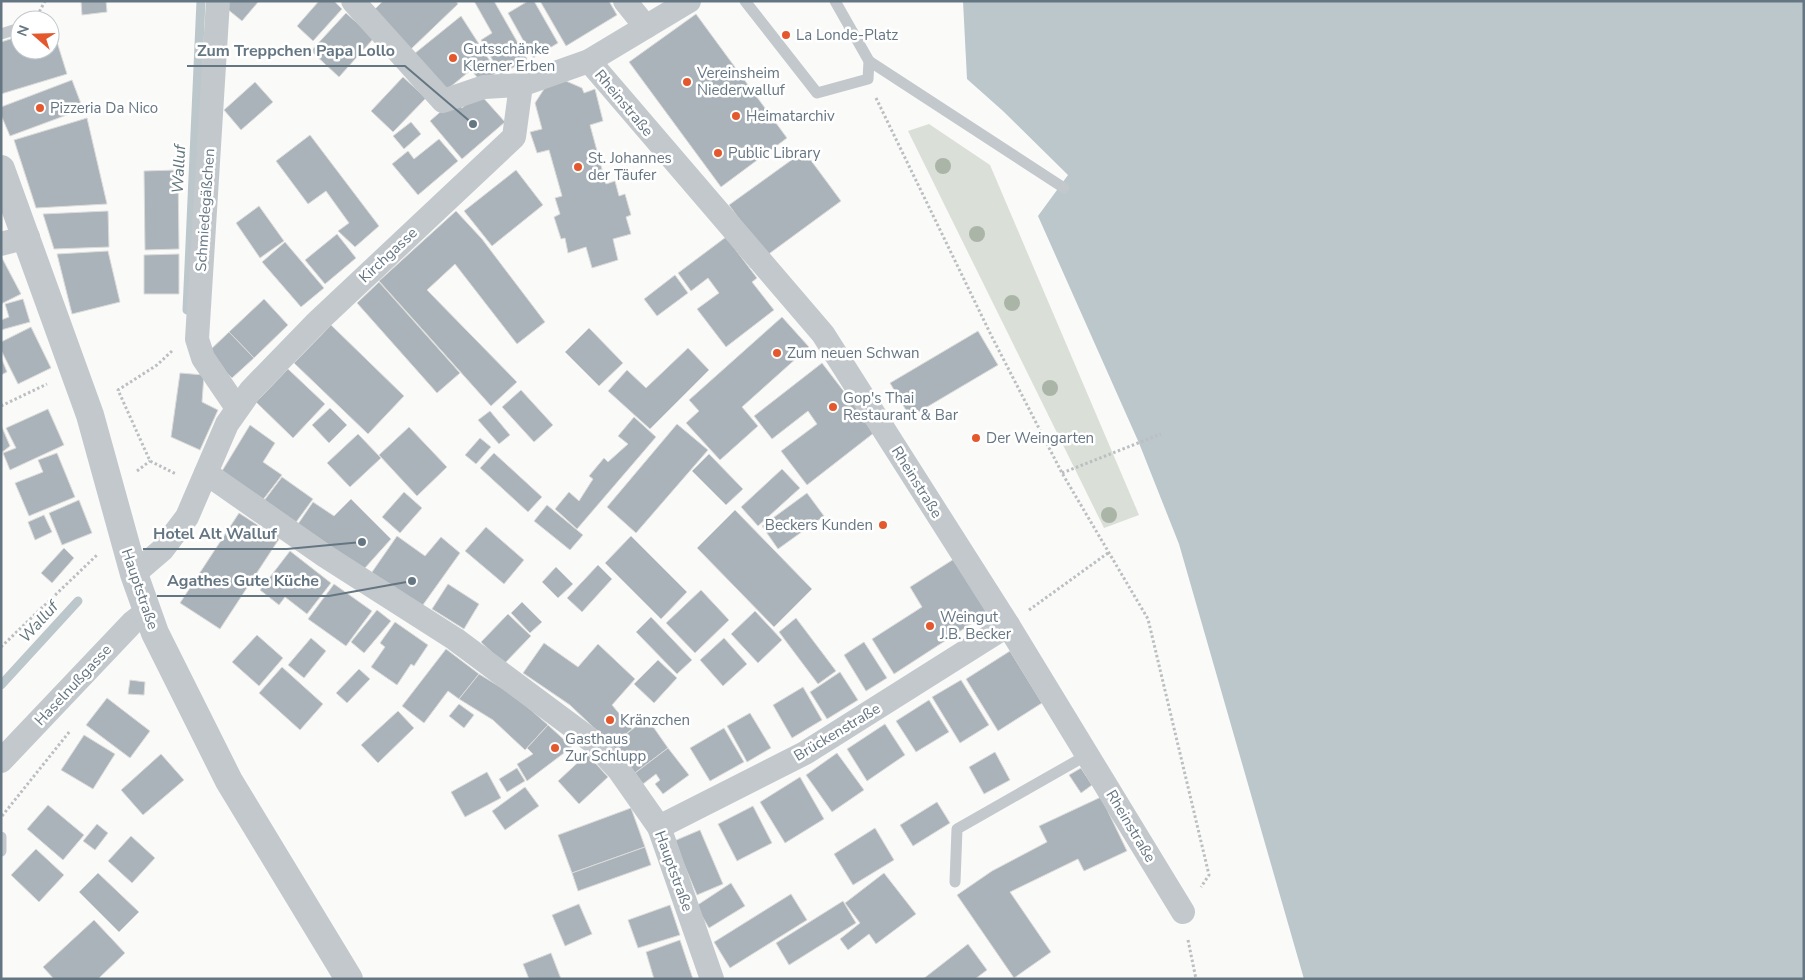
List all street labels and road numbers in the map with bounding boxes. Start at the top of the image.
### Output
street label: Rheinstraße [590,65,658,141]
street label: Schmiedegäßchen [191,148,219,272]
street label: Kirchgasse [355,223,421,287]
street label: Rheinstraße [887,442,947,522]
street label: Hauptstraße [117,546,163,632]
street label: Haselnußgasse [30,640,116,730]
street label: Brückenstraße [790,698,884,766]
street label: Rheinstraße [1101,786,1161,866]
street label: Hauptstraße [650,828,698,914]

